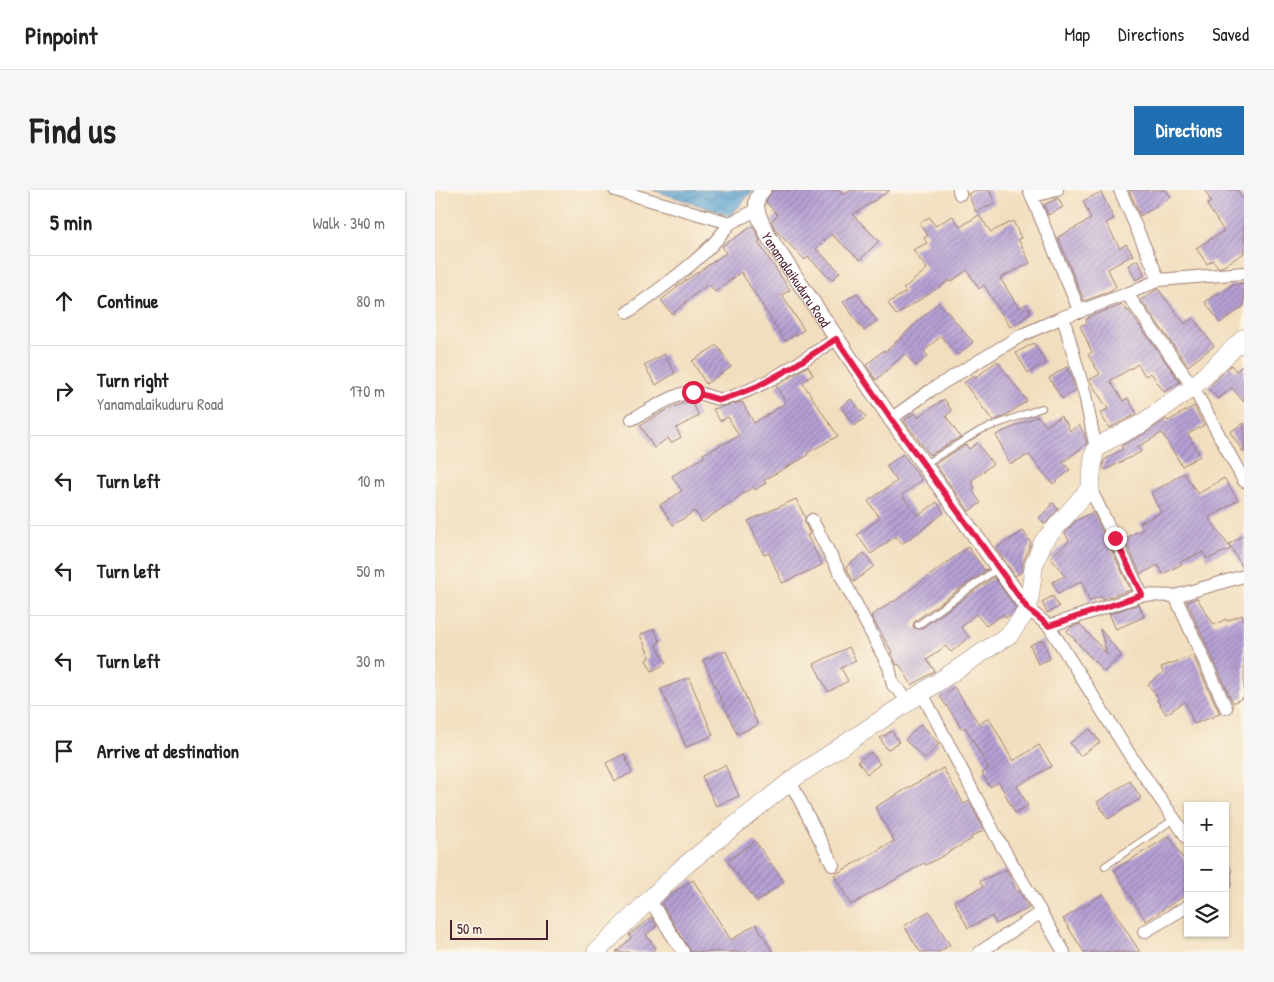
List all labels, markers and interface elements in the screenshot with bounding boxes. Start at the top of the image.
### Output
text: Pinpoint [25,19,97,51]
text: Map [1065,22,1090,47]
text: Directions [1118,22,1184,47]
text: Saved [1212,22,1249,47]
button: Directions [1134,106,1244,155]
text: Find us [30,107,116,154]
text: 5 min [50,208,92,237]
text: Walk · 340 m [313,212,385,234]
street label: Yanamalaikuduru Road [758,229,836,331]
icon: ahead [50,287,78,315]
text: Continue [97,288,158,314]
text: 80 m [356,290,385,312]
text: Turn right [97,367,168,393]
icon: right [50,377,78,405]
text: 170 m [350,380,385,402]
route start [682,381,705,404]
text: Yanamalaikuduru Road [97,393,223,415]
icon: left [50,467,78,495]
text: Turn left [97,468,160,494]
text: 10 m [357,470,385,492]
route end [1104,527,1127,550]
icon: left [50,557,78,585]
text: Turn left [97,558,160,584]
text: 50 m [357,560,385,582]
icon: left [50,647,78,675]
text: Turn left [97,648,160,674]
text: 30 m [356,650,385,672]
icon: arrive [50,737,78,765]
text: Arrive at destination [97,738,239,764]
map controls [1184,802,1229,937]
button: + [1184,802,1229,847]
button: − [1184,847,1229,892]
button: layers [1184,892,1229,937]
scale bar [450,917,547,940]
text: 50 m [457,919,482,938]

